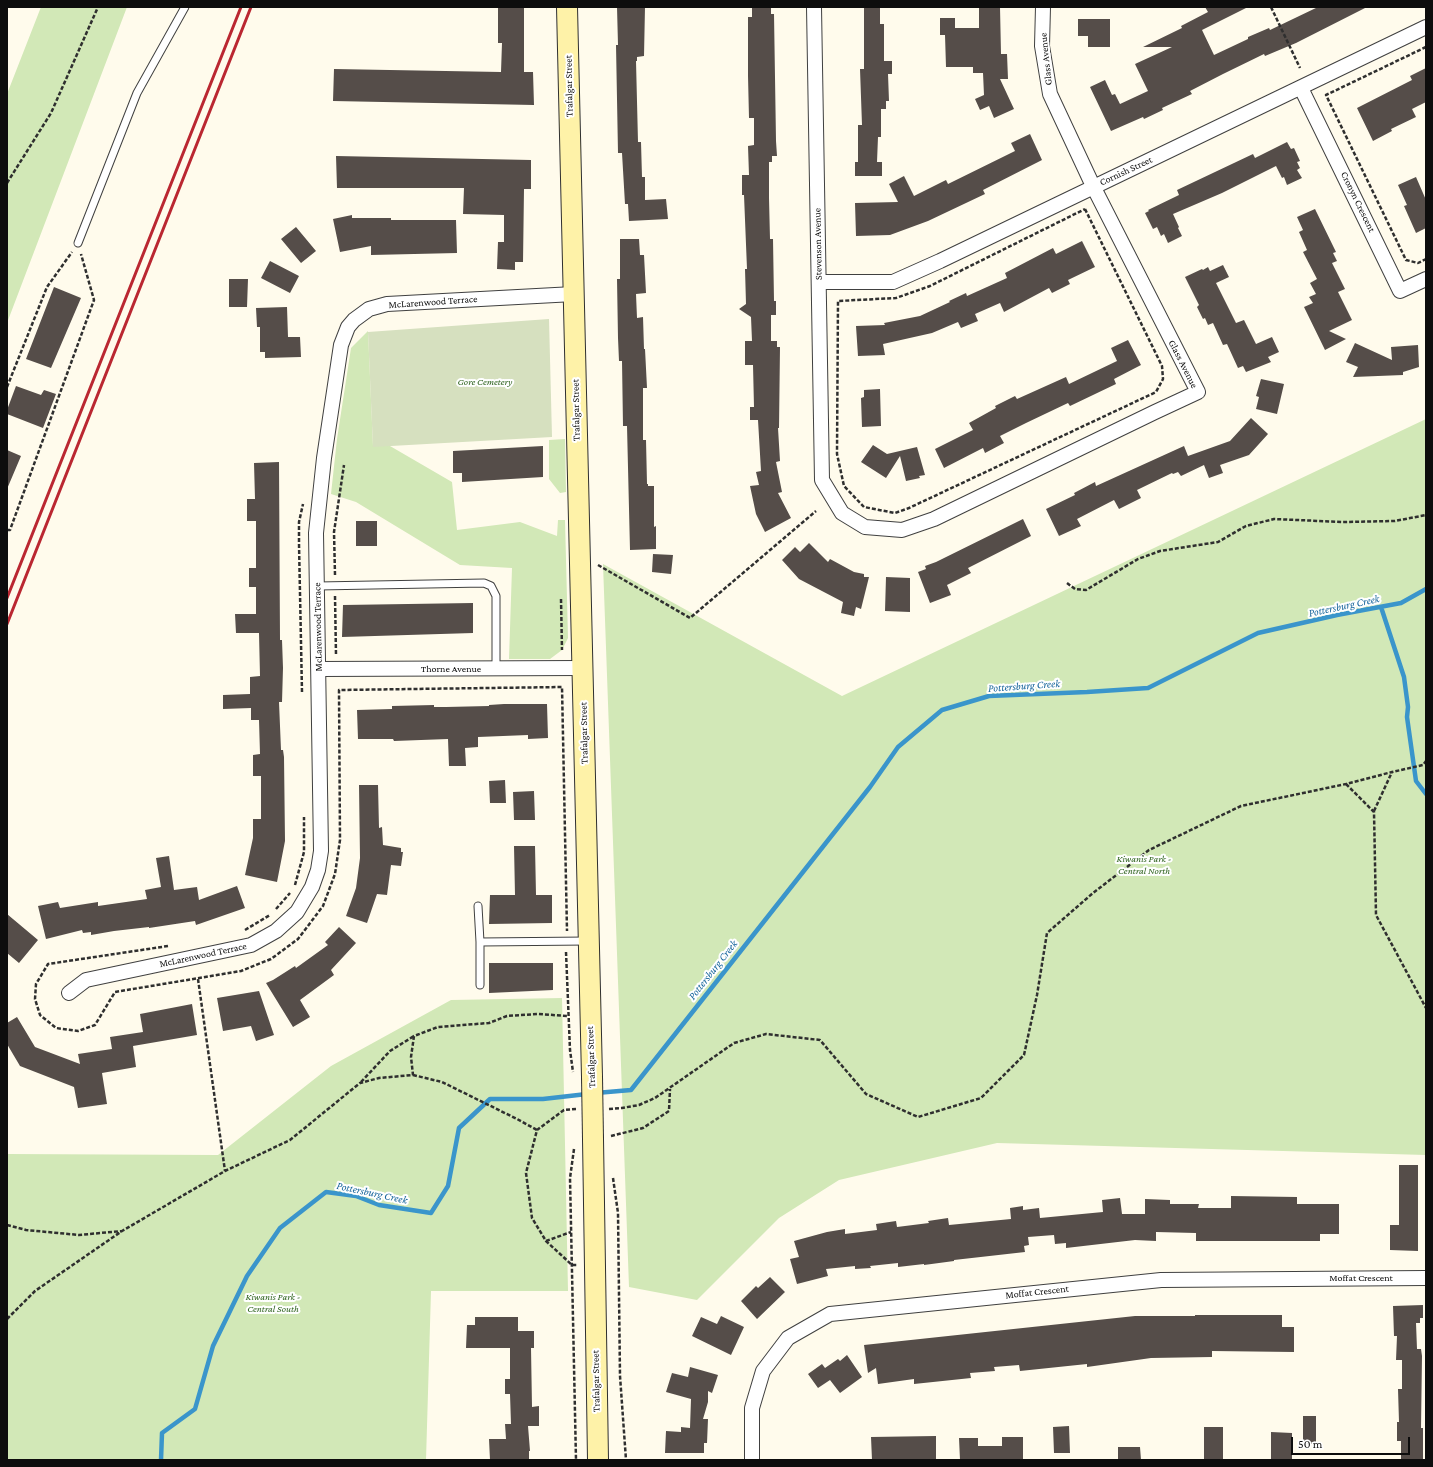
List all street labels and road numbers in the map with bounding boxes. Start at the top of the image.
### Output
street label: Glass Avenue [1037,32,1055,86]
street label: Trafalgar Street [562,55,576,117]
street label: Cornish Street [1098,154,1154,188]
street label: Cronyn Crescent [1338,170,1378,234]
street label: Stevenson Avenue [811,208,825,280]
street label: McLarenwood Terrace [388,293,478,311]
street label: Glass Avenue [1166,338,1200,390]
street label: Trafalgar Street [569,379,583,441]
street label: McLarenwood Terrace [311,582,325,672]
street label: Thorne Avenue [421,663,481,675]
street label: Trafalgar Street [577,702,591,764]
street label: McLarenwood Terrace [158,940,248,970]
street label: Trafalgar Street [584,1026,598,1088]
street label: Moffat Crescent [1329,1272,1393,1284]
street label: Moffat Crescent [1005,1283,1069,1301]
street label: Trafalgar Street [589,1350,603,1412]

